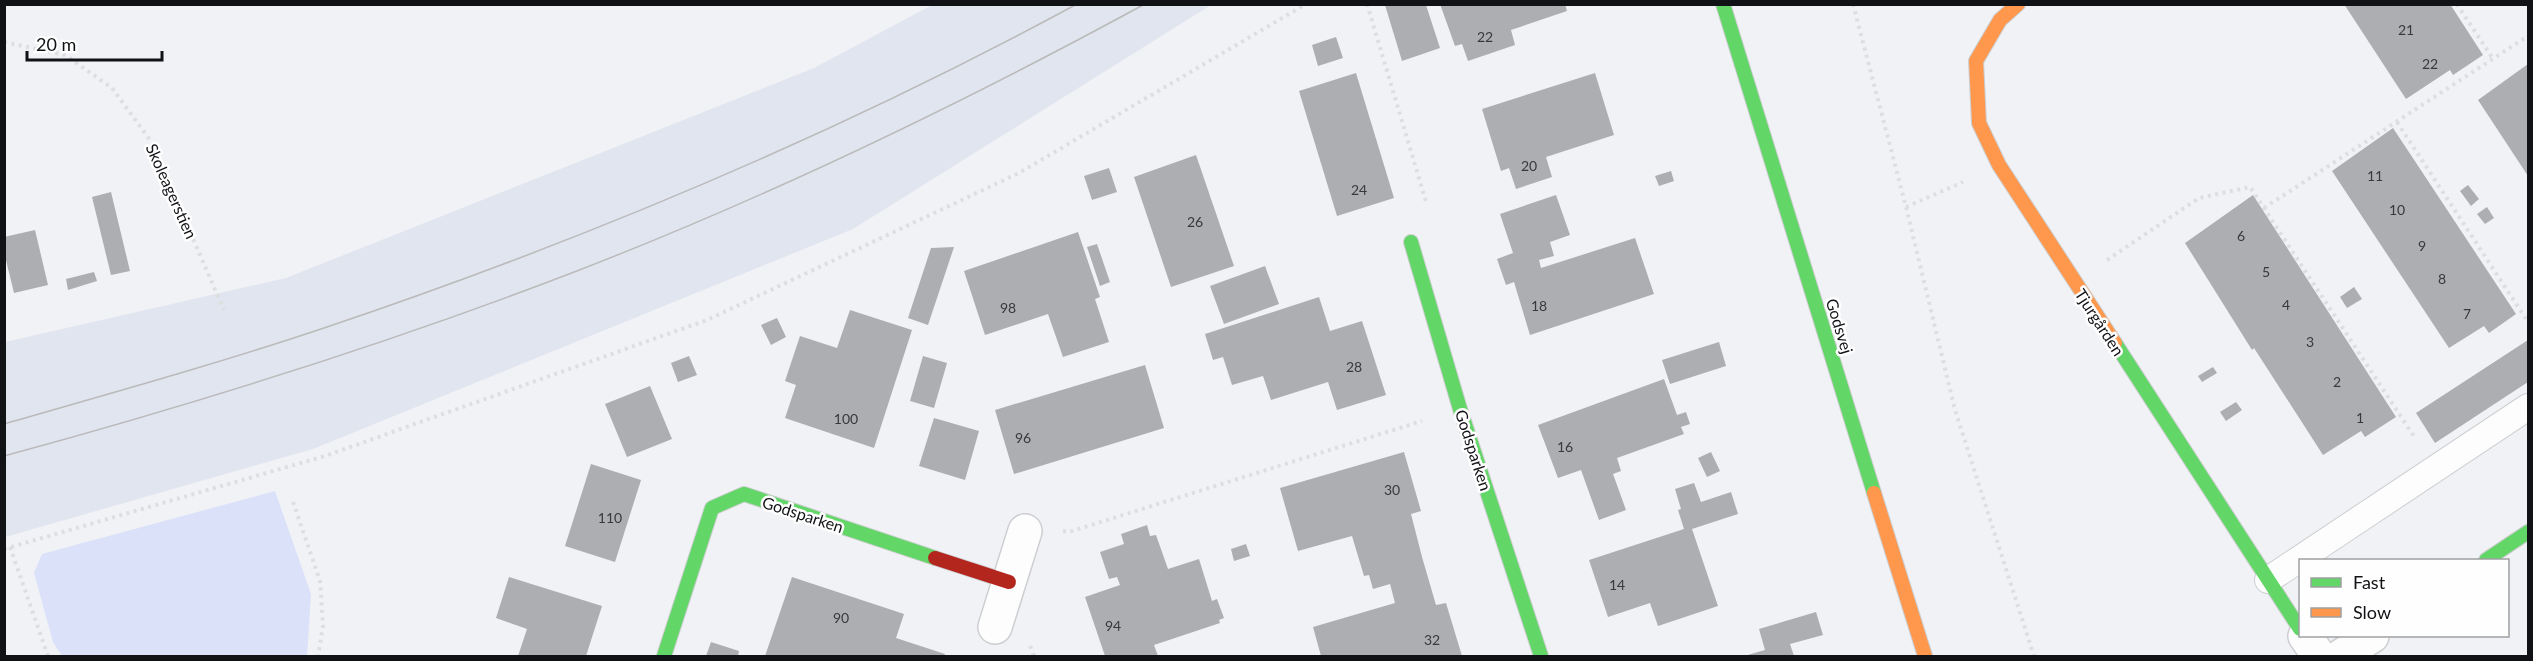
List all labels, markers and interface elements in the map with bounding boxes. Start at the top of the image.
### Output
house number: 21 [2398,21,2414,38]
scale bar [27,24,162,62]
house number: 22 [1477,28,1493,45]
text: 20 m [36,33,76,55]
house number: 22 [2422,55,2438,72]
street label: Skoleagerstien [143,141,201,241]
house number: 20 [1521,157,1537,174]
house number: 11 [2367,167,2383,184]
house number: 24 [1351,181,1367,198]
house number: 10 [2389,201,2405,218]
house number: 26 [1187,213,1203,230]
house number: 6 [2237,227,2245,244]
house number: 9 [2418,237,2426,254]
house number: 5 [2262,263,2270,280]
house number: 8 [2438,270,2446,287]
street label: Tjurgården [2071,285,2129,359]
street label: Godsvej [1823,296,1857,356]
house number: 4 [2282,296,2290,313]
house number: 18 [1531,297,1547,314]
house number: 98 [1000,299,1016,316]
house number: 7 [2463,305,2471,322]
house number: 3 [2306,333,2314,350]
house number: 28 [1346,358,1362,375]
house number: 2 [2333,373,2341,390]
street label: Godsparken [1452,407,1496,493]
house number: 1 [2356,409,2364,426]
house number: 100 [834,410,858,427]
house number: 96 [1015,429,1031,446]
house number: 16 [1557,438,1573,455]
house number: 30 [1384,481,1400,498]
street label: Godsparken [760,492,846,536]
house number: 110 [598,509,622,526]
legend [2299,559,2509,637]
text: Fast [2353,571,2386,593]
house number: 14 [1609,576,1625,593]
text: Slow [2353,601,2391,623]
house number: 90 [833,609,849,626]
house number: 94 [1105,617,1121,634]
house number: 32 [1424,631,1440,648]

